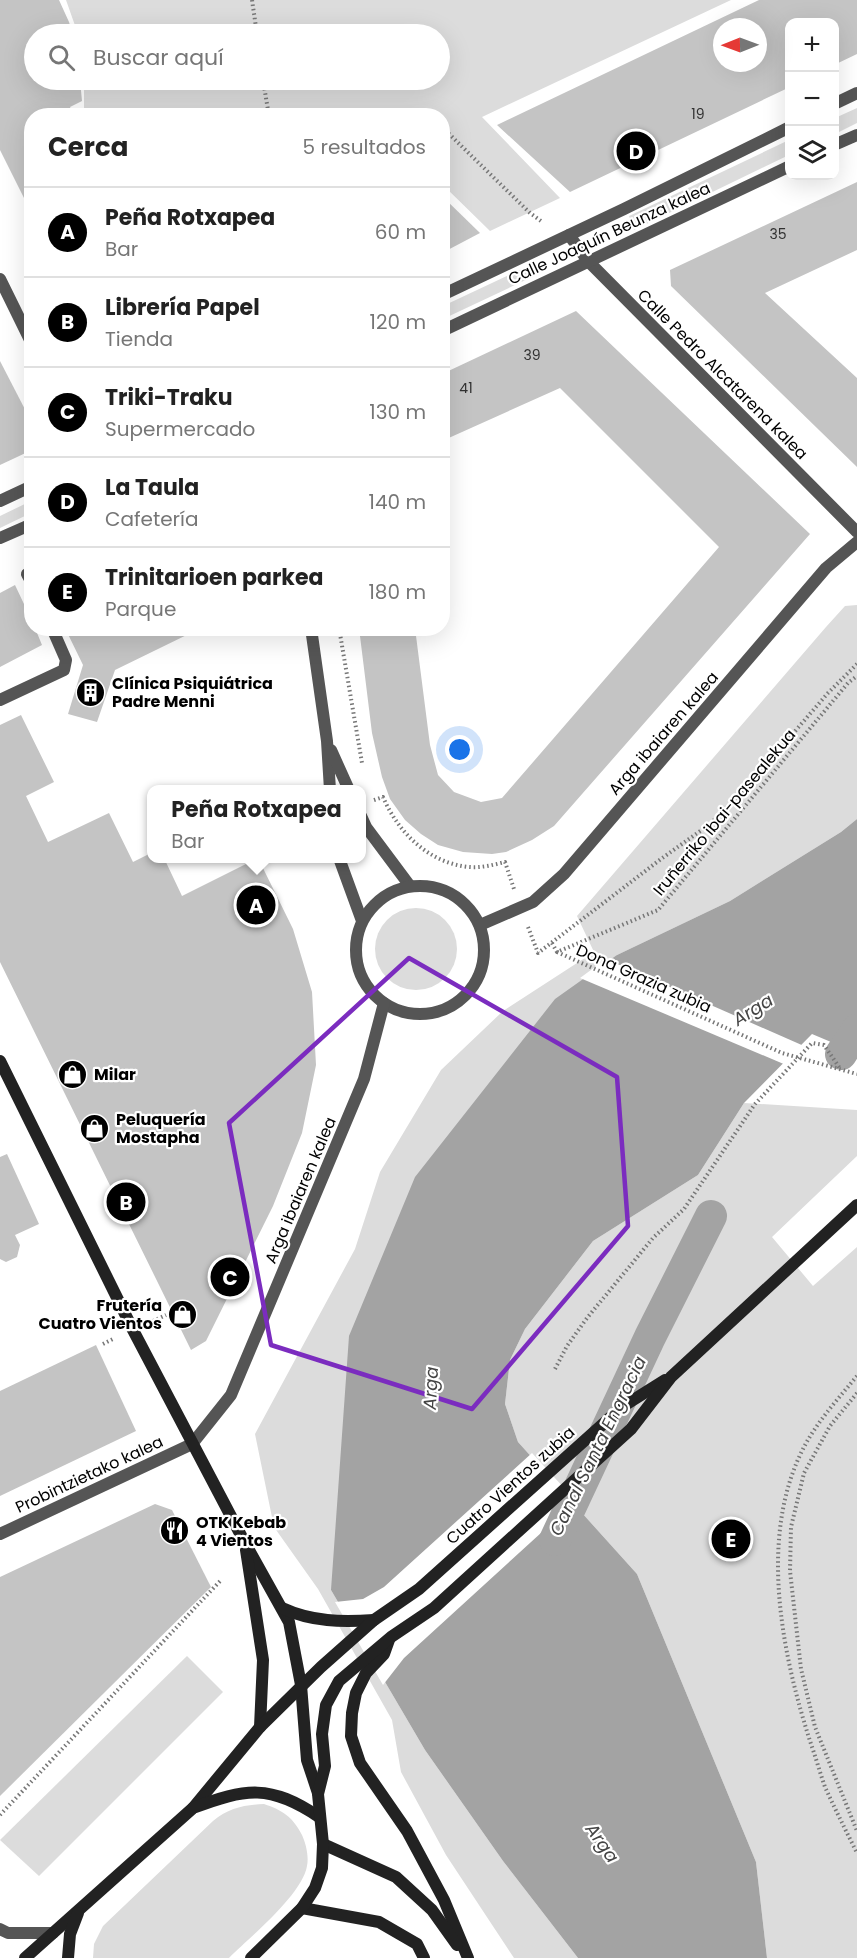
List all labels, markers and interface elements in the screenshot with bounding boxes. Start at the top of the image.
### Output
north arrow [713,18,767,72]
map controls [785,18,839,180]
button: + [785,18,839,72]
search box [24,24,450,90]
icon: search [45,41,78,74]
text: Buscar aquí [93,42,224,73]
button: − [785,72,839,126]
house number: 19 [691,104,705,124]
button: layers [785,126,839,180]
pin: D [616,128,656,174]
text: Cerca [48,129,128,165]
text: 5 resultados [303,133,426,161]
street label: Calle Joaquín Beunza kalea [504,176,714,290]
text: Peña Rotxapea [105,202,275,233]
text: A [60,218,75,246]
text: 60 m [375,218,426,246]
house number: 35 [769,224,787,244]
text: Bar [105,235,138,263]
street label: Calle Pedro Alcatarena kalea [632,284,813,465]
text: Librería Papel [105,292,260,323]
text: B [61,308,74,336]
text: 120 m [370,308,426,336]
text: Tienda [105,325,173,353]
house number: 39 [523,345,541,365]
house number: 41 [459,378,473,398]
text: Triki-Traku [105,382,233,413]
text: C [60,398,75,426]
text: 130 m [369,398,426,426]
text: Supermercado [105,415,255,443]
text: La Taula [105,472,199,503]
text: D [60,488,75,516]
text: 140 m [369,488,426,516]
text: Cafetería [105,505,199,533]
text: Trinitarioen parkea [105,562,323,593]
text: E [62,578,73,606]
text: 180 m [368,578,426,606]
text: Parque [105,595,176,623]
street label: Arga ibaiaren kalea [603,666,724,800]
place label: Clínica Psiquiátrica Padre Menni [112,672,273,713]
building icon: Clínica Psiquiátrica Padre Menni [75,676,107,708]
street label: Iruñerriko ibai-pasealekua [648,724,801,901]
your location [445,735,474,764]
popup [147,785,366,863]
text: Peña Rotxapea [171,794,342,825]
text: Bar [171,827,205,855]
pin: A [236,882,276,928]
street label: Dona Grazia zubia [573,938,715,1019]
water label: Arga [727,988,778,1032]
shop icon: Milar [57,1058,89,1090]
place label: Milar [94,1063,136,1086]
place label: Peluquería Mostapha [116,1108,206,1149]
shop icon: Peluquería Mostapha [79,1112,111,1144]
street label: Arga ibaiaren kalea [259,1113,342,1267]
pin: B [106,1180,146,1224]
pin: C [210,1254,250,1300]
place label: Frutería Cuatro Vientos [39,1294,162,1335]
shop icon: Frutería Cuatro Vientos [167,1298,199,1330]
water label: Canal Santa Engracia [543,1352,652,1540]
water label: Arga [417,1366,444,1411]
street label: Cuatro Vientos zubia [441,1421,580,1550]
street label: Probintzietako kalea [12,1430,167,1519]
place label: OTK Kebab 4 Vientos [196,1511,286,1552]
restaurant icon: OTK Kebab 4 Vientos [159,1515,191,1547]
pin: E [712,1516,750,1562]
water label: Arga [579,1817,625,1868]

